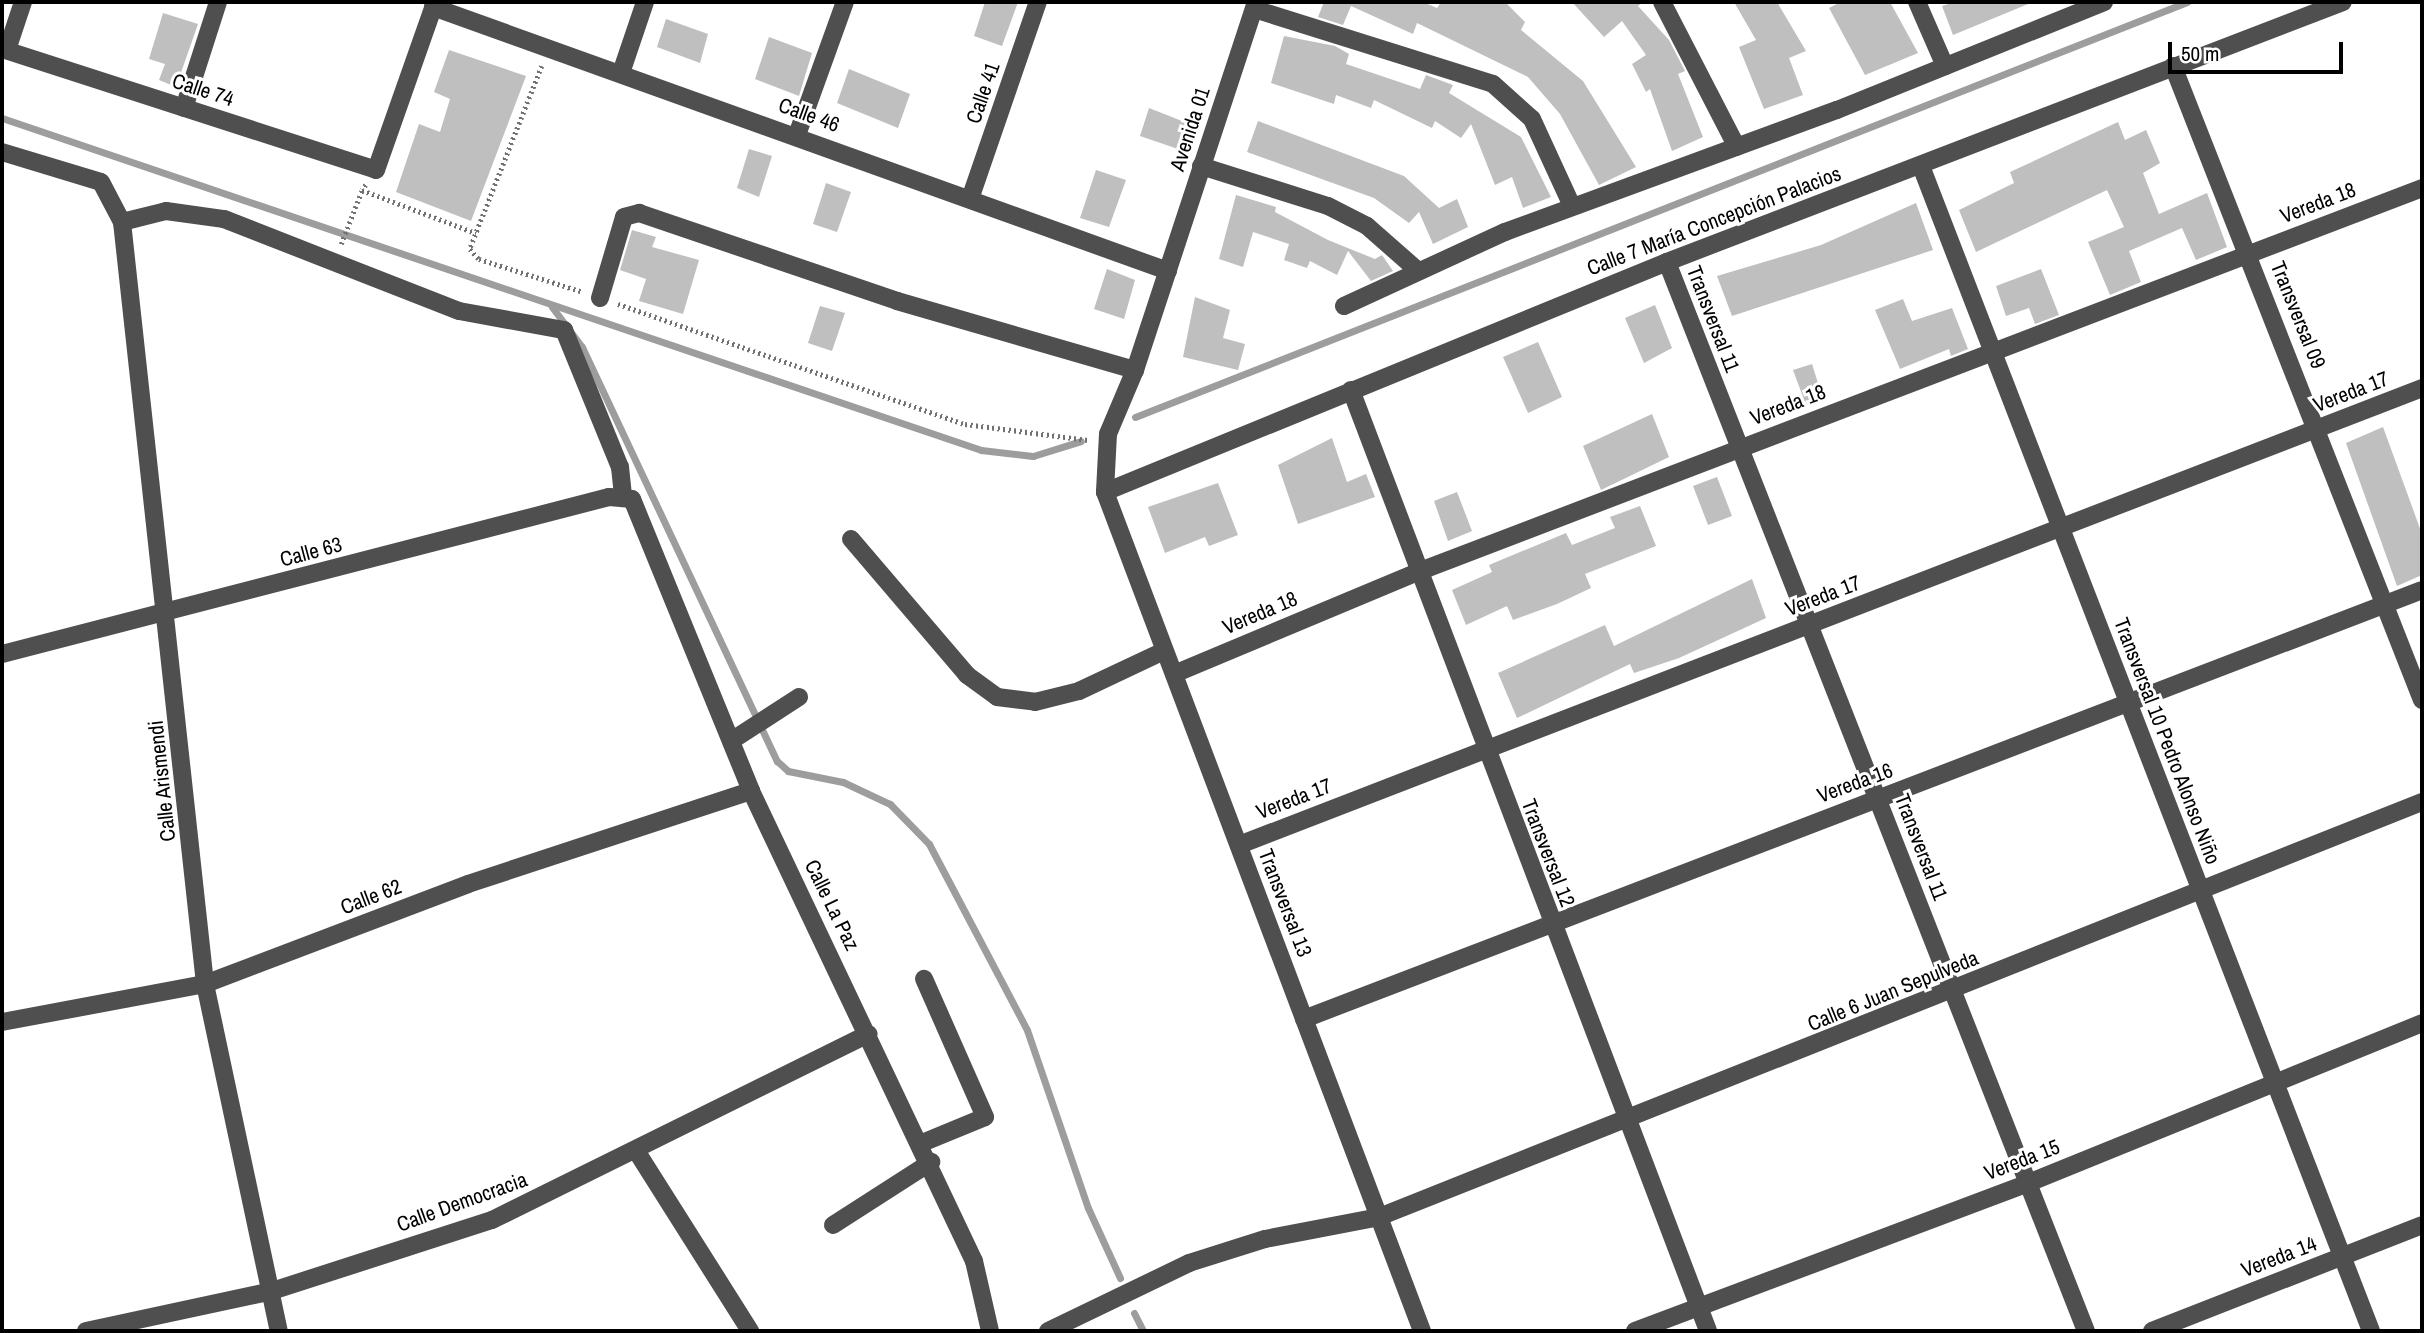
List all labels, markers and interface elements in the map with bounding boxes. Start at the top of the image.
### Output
scale bar [2172,28,2347,72]
text: 50 m [2181,39,2219,68]
street label: Calle 41 [961,59,1005,127]
street label: Calle 74 [169,68,237,112]
street label: Avenida 01 [1165,84,1215,174]
street label: Calle 46 [775,92,843,138]
street label: Calle 7 María Concepción Palacios [1583,161,1845,281]
street label: Vereda 18 [2277,177,2359,229]
street label: Transversal 09 [2265,258,2331,372]
street label: Transversal 11 [1681,262,1745,376]
street label: Vereda 17 [2310,366,2392,418]
street label: Vereda 18 [1747,379,1829,431]
street label: Calle 63 [277,532,345,572]
street label: Vereda 17 [1782,570,1864,622]
street label: Vereda 18 [1219,586,1301,640]
street label: Transversal 10 Pedro Alonso Niño [2108,614,2226,868]
street label: Calle Arismendi [143,719,181,843]
street label: Vereda 16 [1814,758,1896,808]
street label: Vereda 17 [1253,773,1335,825]
street label: Transversal 11 [1889,790,1953,904]
street label: Transversal 12 [1516,796,1580,910]
street label: Transversal 13 [1253,846,1317,960]
street label: Calle La Paz [799,856,865,954]
street label: Calle 62 [337,874,405,920]
street label: Calle 6 Juan Sepulveda [1804,945,1982,1037]
street label: Vereda 15 [1981,1134,2063,1186]
street label: Calle Democracia [393,1167,531,1237]
street label: Vereda 14 [2238,1231,2320,1283]

